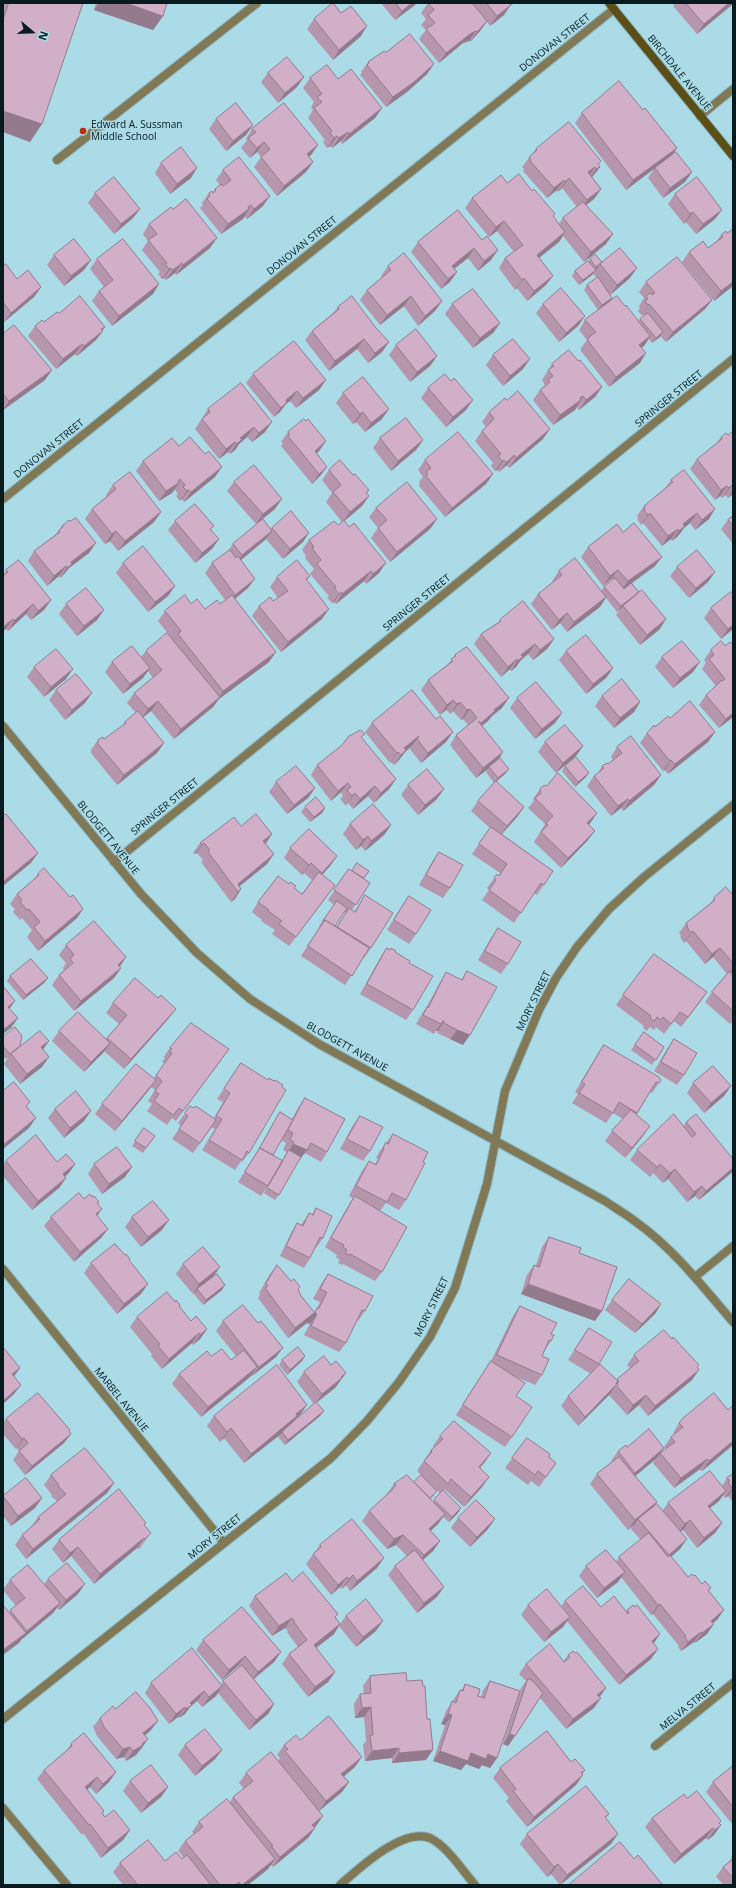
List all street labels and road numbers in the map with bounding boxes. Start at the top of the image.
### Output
street label: DONOVAN STREET [517,12,593,74]
street label: BIRCHDALE AVENUE [645,33,713,113]
street label: DONOVAN STREET [265,214,339,278]
street label: SPRINGER STREET [633,368,705,430]
street label: DONOVAN STREET [12,417,86,481]
street label: SPRINGER STREET [381,572,453,634]
street label: SPRINGER STREET [129,776,201,838]
street label: BLODGETT AVENUE [75,799,141,877]
street label: MORY STREET [514,969,554,1033]
street label: BLODGETT AVENUE [304,1020,390,1074]
street label: MORY STREET [412,1275,452,1339]
street label: MARBEL AVENUE [91,1365,151,1435]
street label: MORY STREET [186,1512,244,1562]
street label: MELVA STREET [658,1681,718,1733]

